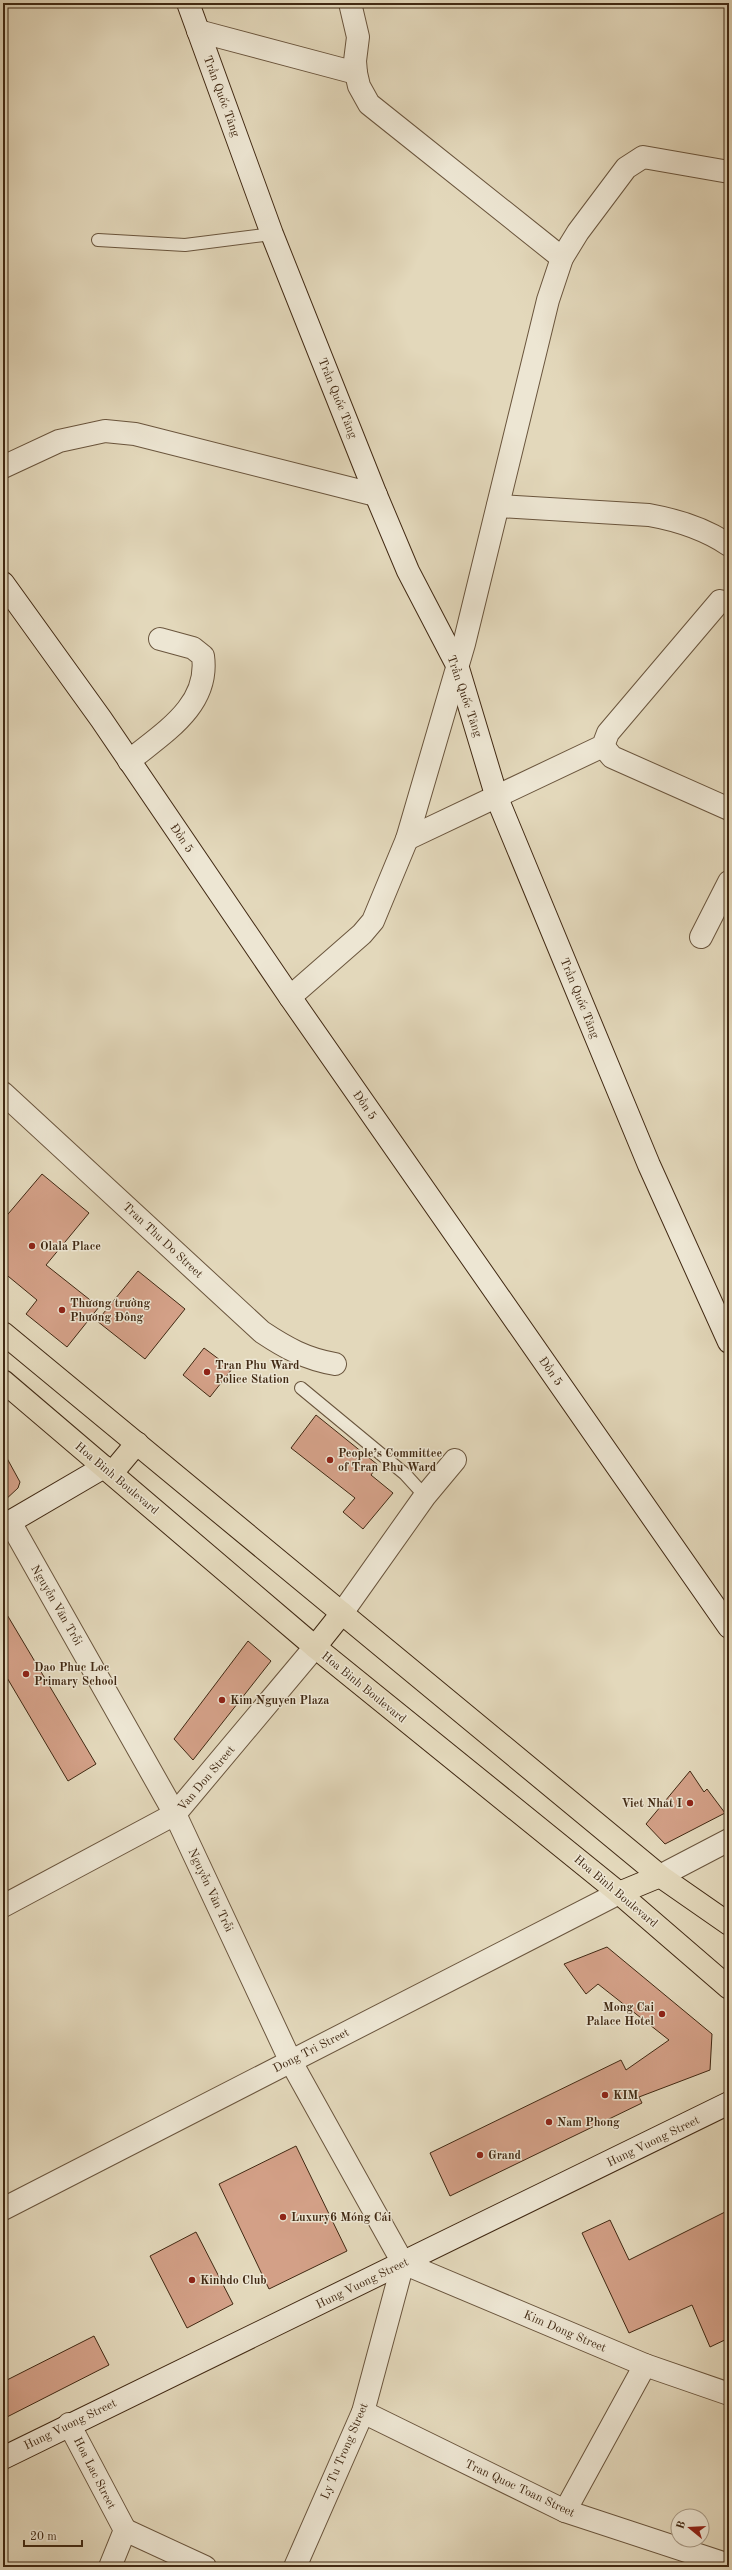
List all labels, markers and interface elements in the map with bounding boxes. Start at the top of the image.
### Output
street label: Trần Quốc Tảng [201,53,243,139]
street label: Trần Quốc Tảng [315,356,361,441]
street label: Trần Quốc Tảng [444,653,486,739]
street label: Đồn 5 [167,821,197,855]
street label: Trần Quốc Tảng [557,956,603,1041]
street label: Đồn 5 [350,1088,380,1122]
street label: Tran Thu Do Street [120,1201,205,1281]
marker: Olala Place [27,1241,37,1251]
place label: Olala Place [40,1241,101,1253]
place label: Thương trường Phương Đông [70,1298,151,1324]
marker: Thương trường Phương Đông [57,1305,67,1315]
street label: Đồn 5 [536,1354,566,1388]
place label: Tran Phu Ward Police Station [215,1360,300,1386]
marker: Tran Phu Ward Police Station [202,1367,212,1377]
street label: Hoa Binh Boulevard [72,1440,160,1517]
place label: People’s Committee of Tran Phu Ward [338,1448,442,1474]
marker: People’s Committee of Tran Phu Ward [325,1455,335,1465]
street label: Nguyễn Văn Trỗi [28,1563,85,1648]
street label: Hoa Binh Boulevard [319,1650,408,1726]
place label: Dao Phuc Loc Primary School [34,1662,118,1688]
marker: Dao Phuc Loc Primary School [21,1669,31,1679]
marker: Kim Nguyen Plaza [217,1695,227,1705]
place label: Kim Nguyen Plaza [230,1695,329,1707]
street label: Van Don Street [176,1744,237,1814]
place label: Viet Nhat I [622,1798,682,1810]
marker: Viet Nhat I [685,1798,695,1808]
street label: Nguyễn Văn Trỗi [185,1846,236,1934]
street label: Hoa Binh Boulevard [571,1853,659,1930]
place label: Mong Cai Palace Hotel [586,2002,654,2028]
marker: Mong Cai Palace Hotel [657,2009,667,2019]
street label: Dong Tri Street [272,2027,351,2075]
marker: KIM [600,2090,610,2100]
place label: KIM [613,2090,639,2102]
street label: Hung Vuong Street [605,2114,702,2170]
marker: Nam Phong [544,2117,554,2127]
place label: Nam Phong [557,2117,620,2129]
marker: Grand [475,2150,485,2160]
place label: Grand [488,2150,522,2162]
marker: Luxury6 Móng Cái [278,2212,288,2222]
place label: Luxury6 Móng Cái [291,2212,392,2224]
street label: Hung Vuong Street [314,2256,411,2312]
marker: Kinhdo Club [187,2275,197,2285]
place label: Kinhdo Club [200,2275,267,2287]
street label: Kim Dong Street [521,2309,608,2355]
street label: Hung Vuong Street [22,2397,119,2453]
street label: Ly Tu Trong Street [319,2401,371,2501]
street label: Hoa Lac Street [71,2436,117,2511]
street label: Tran Quoc Toan Street [463,2458,576,2520]
north arrow [670,2508,710,2548]
text: B [675,2520,688,2531]
scale bar [24,2522,82,2548]
text: 20 m [30,2531,57,2543]

